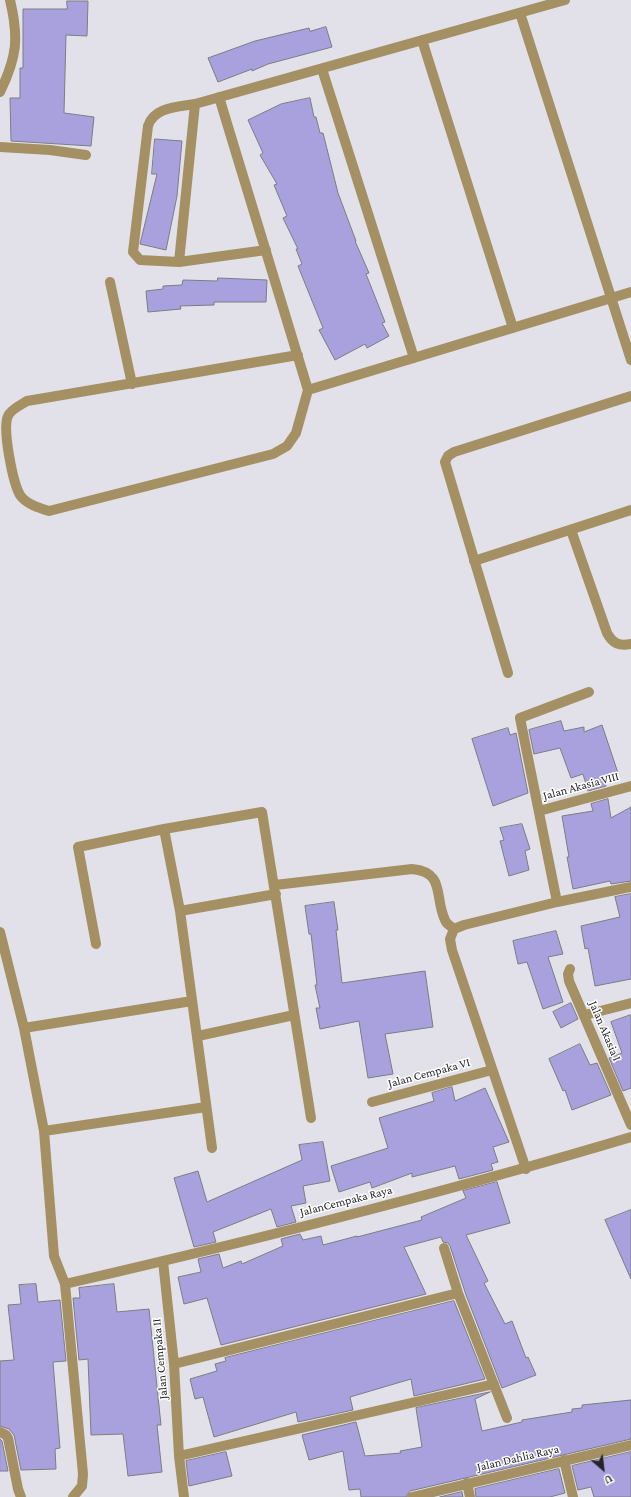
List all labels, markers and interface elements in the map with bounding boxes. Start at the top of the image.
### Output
street label: Jalan Akasia VIII [541,769,621,803]
street label: Jalan Akasia I [586,999,624,1063]
street label: Jalan Cempaka VI [386,1055,472,1091]
street label: JalanCempaka Raya [298,1183,394,1219]
street label: Jalan Cempaka II [149,1318,171,1400]
street label: Jalan Dahlia Raya [476,1442,560,1474]
north arrow [583,1449,623,1489]
text: U [602,1473,615,1487]

